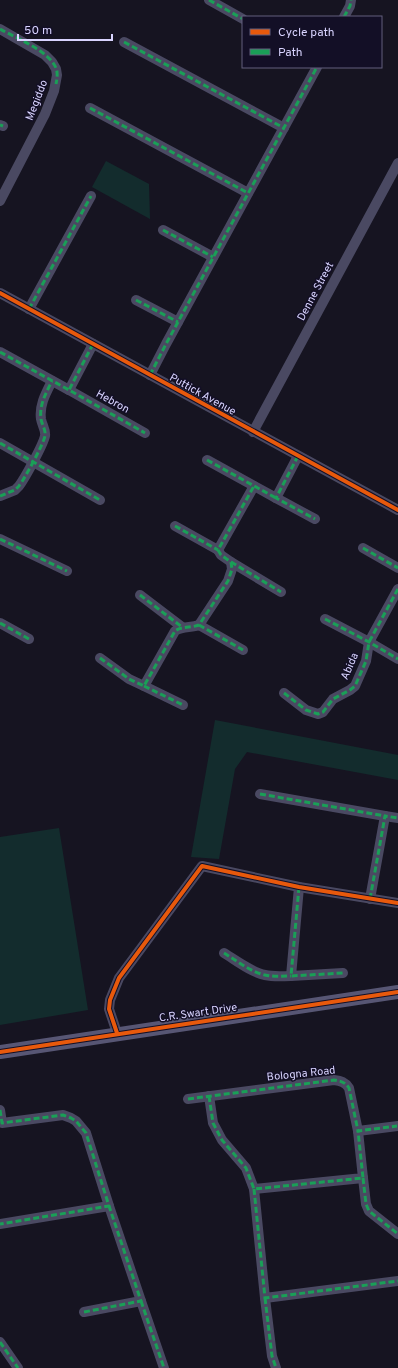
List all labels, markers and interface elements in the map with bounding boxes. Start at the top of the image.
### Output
scale bar [18,16,112,42]
legend [242,16,382,68]
text: 50 m [24,23,52,39]
text: Cycle path [278,25,335,41]
text: Path [278,45,303,61]
street label: Megiddo [23,78,51,123]
street label: Denne Street [294,260,337,323]
street label: Puttick Avenue [167,371,238,419]
street label: Hebron [93,387,132,417]
street label: Abida [338,650,362,682]
street label: C.R. Swart Drive [158,1001,238,1025]
street label: Bologna Road [266,1063,336,1085]

